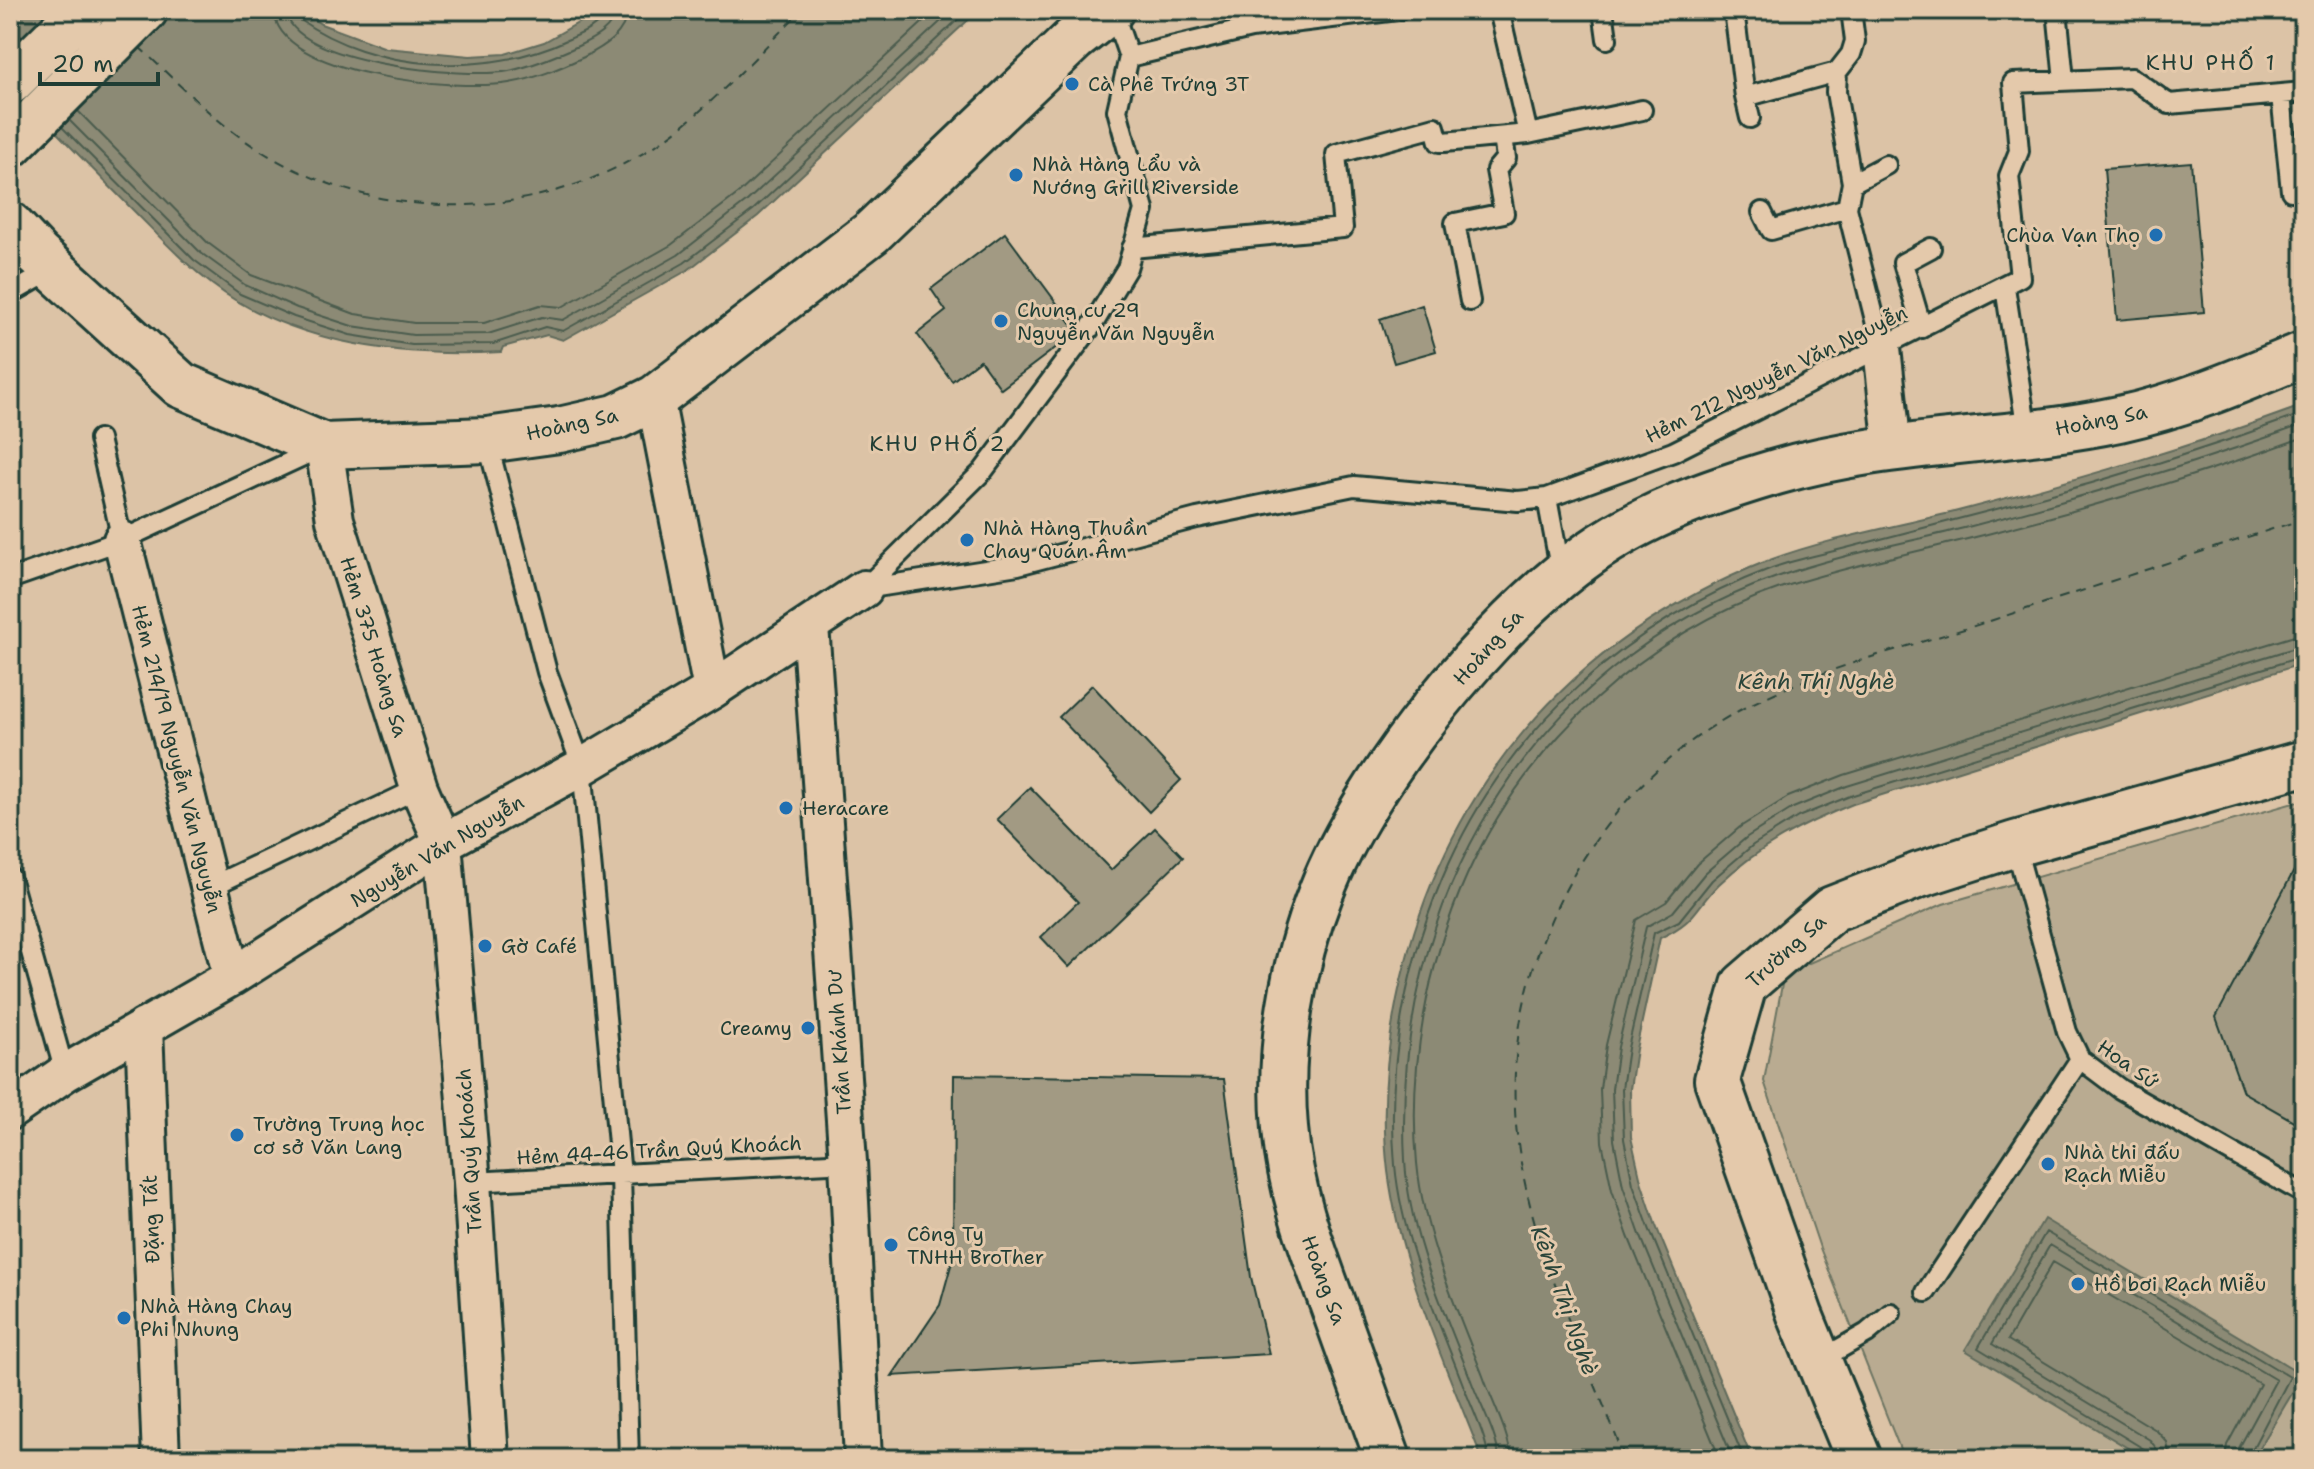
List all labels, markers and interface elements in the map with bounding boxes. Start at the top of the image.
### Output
scale bar [40,36,158,86]
district label: KHU PHỐ 1 [2145,46,2277,77]
text: 20 m [52,48,114,80]
place label: Cà Phê Trứng 3T [1088,71,1249,97]
marker: Cà Phê Trứng 3T [1063,75,1081,93]
place label: Nhà Hàng Lẩu và Nướng Grill Riverside [1032,151,1239,200]
marker: Nhà Hàng Lẩu và Nướng Grill Riverside [1007,166,1025,184]
place label: Chùa Vạn Thọ [2006,222,2140,248]
marker: Chùa Vạn Thọ [2147,226,2165,244]
place label: Chung cư 29 Nguyễn Văn Nguyễn [1017,297,1215,346]
street label: Hẻm 212 Nguyễn Văn Nguyễn [1641,299,1911,449]
marker: Chung cư 29 Nguyễn Văn Nguyễn [992,312,1010,330]
street label: Hoàng Sa [2053,398,2150,442]
street label: Hoàng Sa [524,401,621,446]
district label: KHU PHỐ 2 [869,427,1007,458]
place label: Nhà Hàng Thuần Chay Quán Âm [983,515,1147,564]
marker: Nhà Hàng Thuần Chay Quán Âm [958,531,976,549]
street label: Hẻm 375 Hoàng Sa [334,554,414,741]
street label: Hẻm 214/19 Nguyễn Văn Nguyễn [126,602,228,916]
street label: Hoàng Sa [1447,603,1529,690]
water label: Kênh Thị Nghè [1737,667,1895,696]
street label: Nguyễn Văn Nguyễn [346,789,528,913]
place label: Heracare [802,795,889,821]
marker: Heracare [777,799,795,817]
street label: Trường Sa [1741,908,1832,994]
place label: Gờ Café [501,933,577,959]
marker: Gờ Café [476,937,494,955]
street label: Trần Khánh Dư [821,969,857,1115]
place label: Creamy [720,1015,792,1041]
marker: Creamy [799,1019,817,1037]
street label: Hoa Sứ [2092,1033,2164,1095]
street label: Trần Quý Khoách [450,1067,488,1235]
place label: Trường Trung học cơ sở Văn Lang [253,1111,425,1160]
marker: Trường Trung học cơ sở Văn Lang [228,1126,246,1144]
street label: Hẻm 44-46 Trần Quý Khoách [516,1130,802,1170]
place label: Nhà thi đấu Rạch Miễu [2064,1139,2180,1188]
marker: Nhà thi đấu Rạch Miễu [2039,1155,2057,1173]
street label: Ðặng Tất [136,1174,166,1264]
place label: Công Ty TNHH BroTher [907,1221,1044,1270]
water label: Kênh Thị Nghè [1524,1221,1605,1379]
street label: Hoàng Sa [1296,1232,1352,1329]
marker: Công Ty TNHH BroTher [882,1236,900,1254]
place label: Hồ bơi Rạch Miễu [2094,1271,2266,1297]
marker: Hồ bơi Rạch Miễu [2069,1275,2087,1293]
place label: Nhà Hàng Chay Phi Nhung [140,1293,293,1342]
marker: Nhà Hàng Chay Phi Nhung [115,1309,133,1327]

